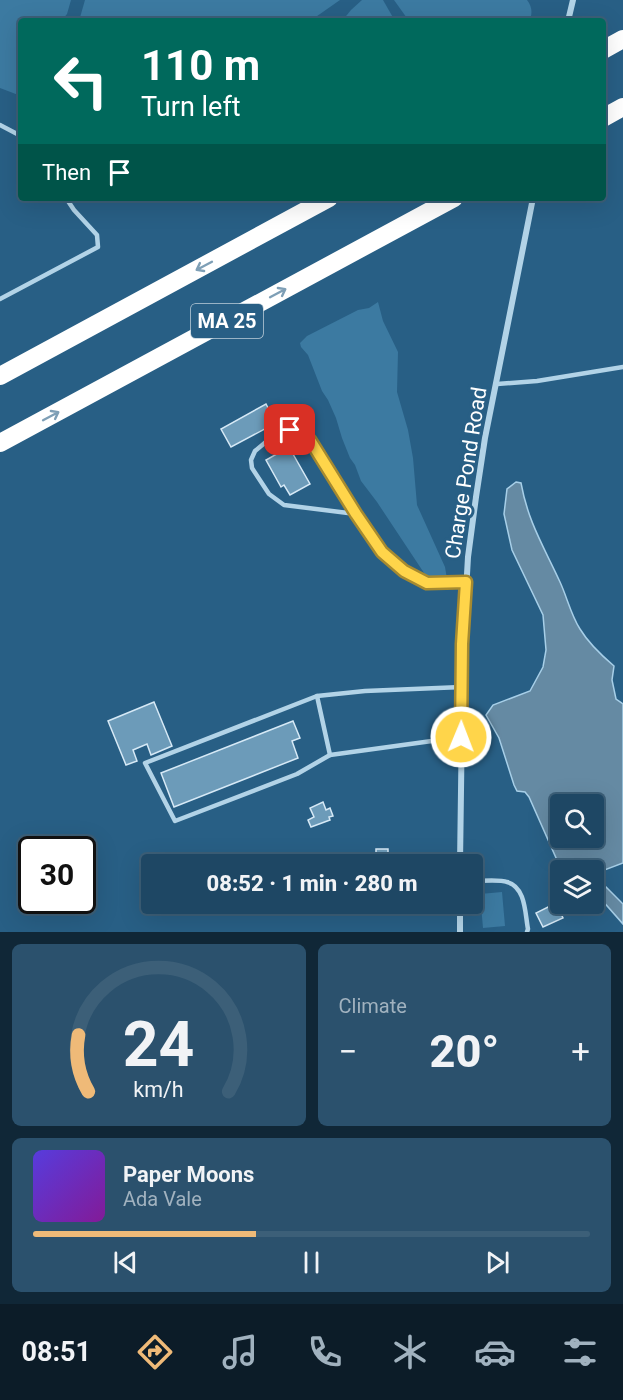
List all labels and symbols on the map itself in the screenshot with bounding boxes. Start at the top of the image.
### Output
one-way arrow [195,261,213,272]
one-way arrow [269,287,287,298]
road number: MA 25 [191,304,263,338]
street label: Charge Pond Road [441,385,491,561]
pin [264,404,315,455]
one-way arrow [42,410,60,421]
position arrow [429,705,493,769]
speed limit sign: 30 [18,836,96,914]

